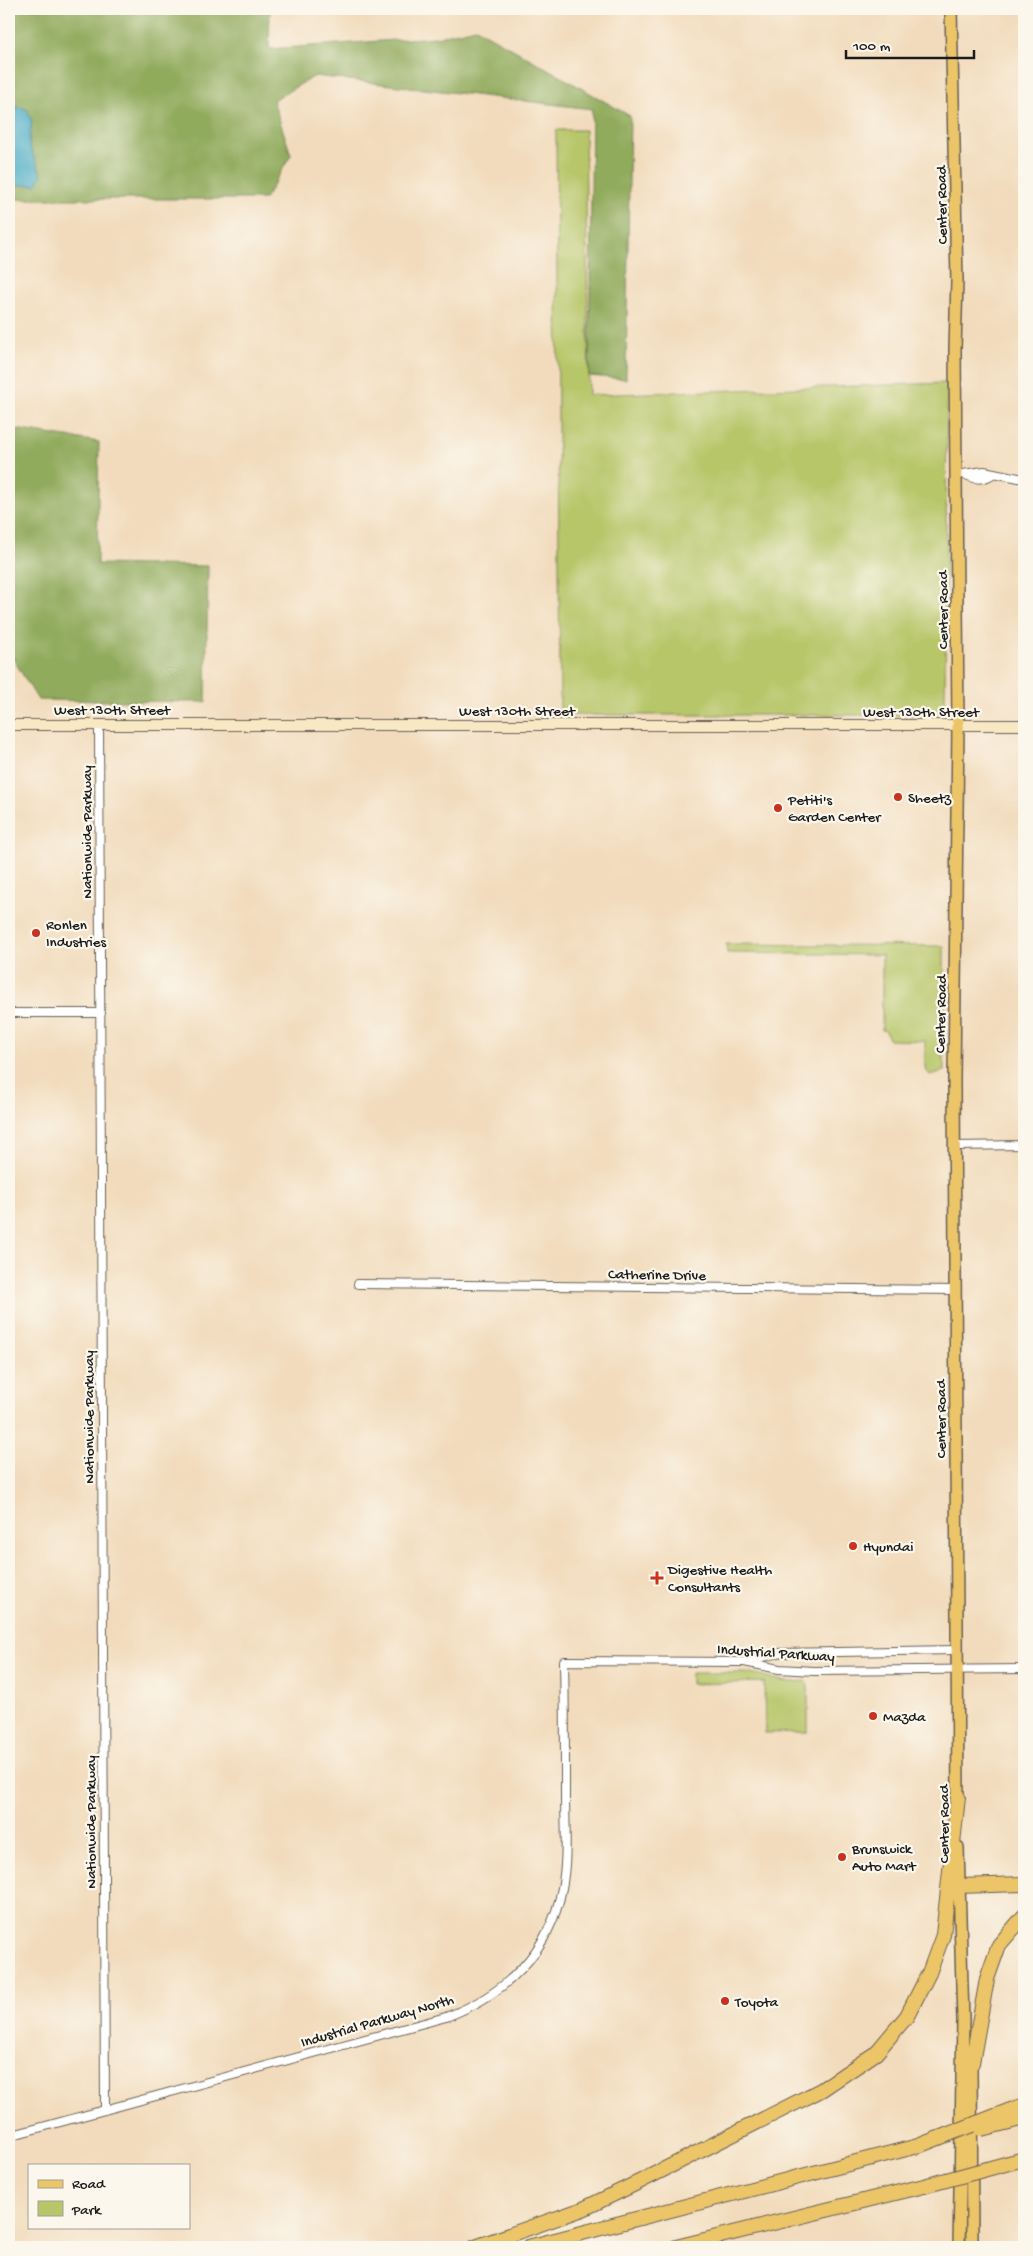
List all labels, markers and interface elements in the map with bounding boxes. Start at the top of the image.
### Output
scale bar [846,28,973,60]
text: 100 m [852,38,891,56]
street label: Center Road [933,164,953,244]
street label: Center Road [935,570,953,649]
street label: West 130th Street [54,702,172,720]
street label: West 130th Street [459,703,577,721]
street label: West 130th Street [863,704,981,722]
street label: Nationwide Parkway [79,765,97,899]
place label: Sheetz [908,790,952,808]
marker: Sheetz [892,791,904,803]
place label: Petiti's Garden Center [787,792,882,827]
marker: Petiti's Garden Center [772,802,784,814]
place label: Ronlen Industries [46,917,107,952]
marker: Ronlen Industries [30,927,42,939]
street label: Center Road [932,973,952,1053]
street label: Catherine Drive [608,1266,706,1286]
street label: Nationwide Parkway [81,1350,99,1484]
street label: Center Road [933,1379,951,1458]
place label: Hyundai [863,1539,913,1557]
marker: Hyundai [847,1540,859,1552]
place label: Digestive Health Consultants [667,1562,772,1597]
marker: Digestive Health Consultants [650,1571,664,1585]
street label: Industrial Parkway [716,1641,836,1667]
place label: Mazda [883,1709,926,1727]
marker: Mazda [867,1710,879,1722]
street label: Nationwide Parkway [83,1755,101,1889]
street label: Center Road [936,1784,954,1863]
place label: Brunswick Auto Mart [851,1841,917,1876]
marker: Brunswick Auto Mart [836,1851,848,1863]
street label: Industrial Parkway North [299,1991,456,2052]
place label: Toyota [734,1994,779,2012]
marker: Toyota [719,1995,731,2007]
legend [28,2164,190,2228]
text: Road [72,2176,106,2194]
text: Park [71,2202,102,2220]

